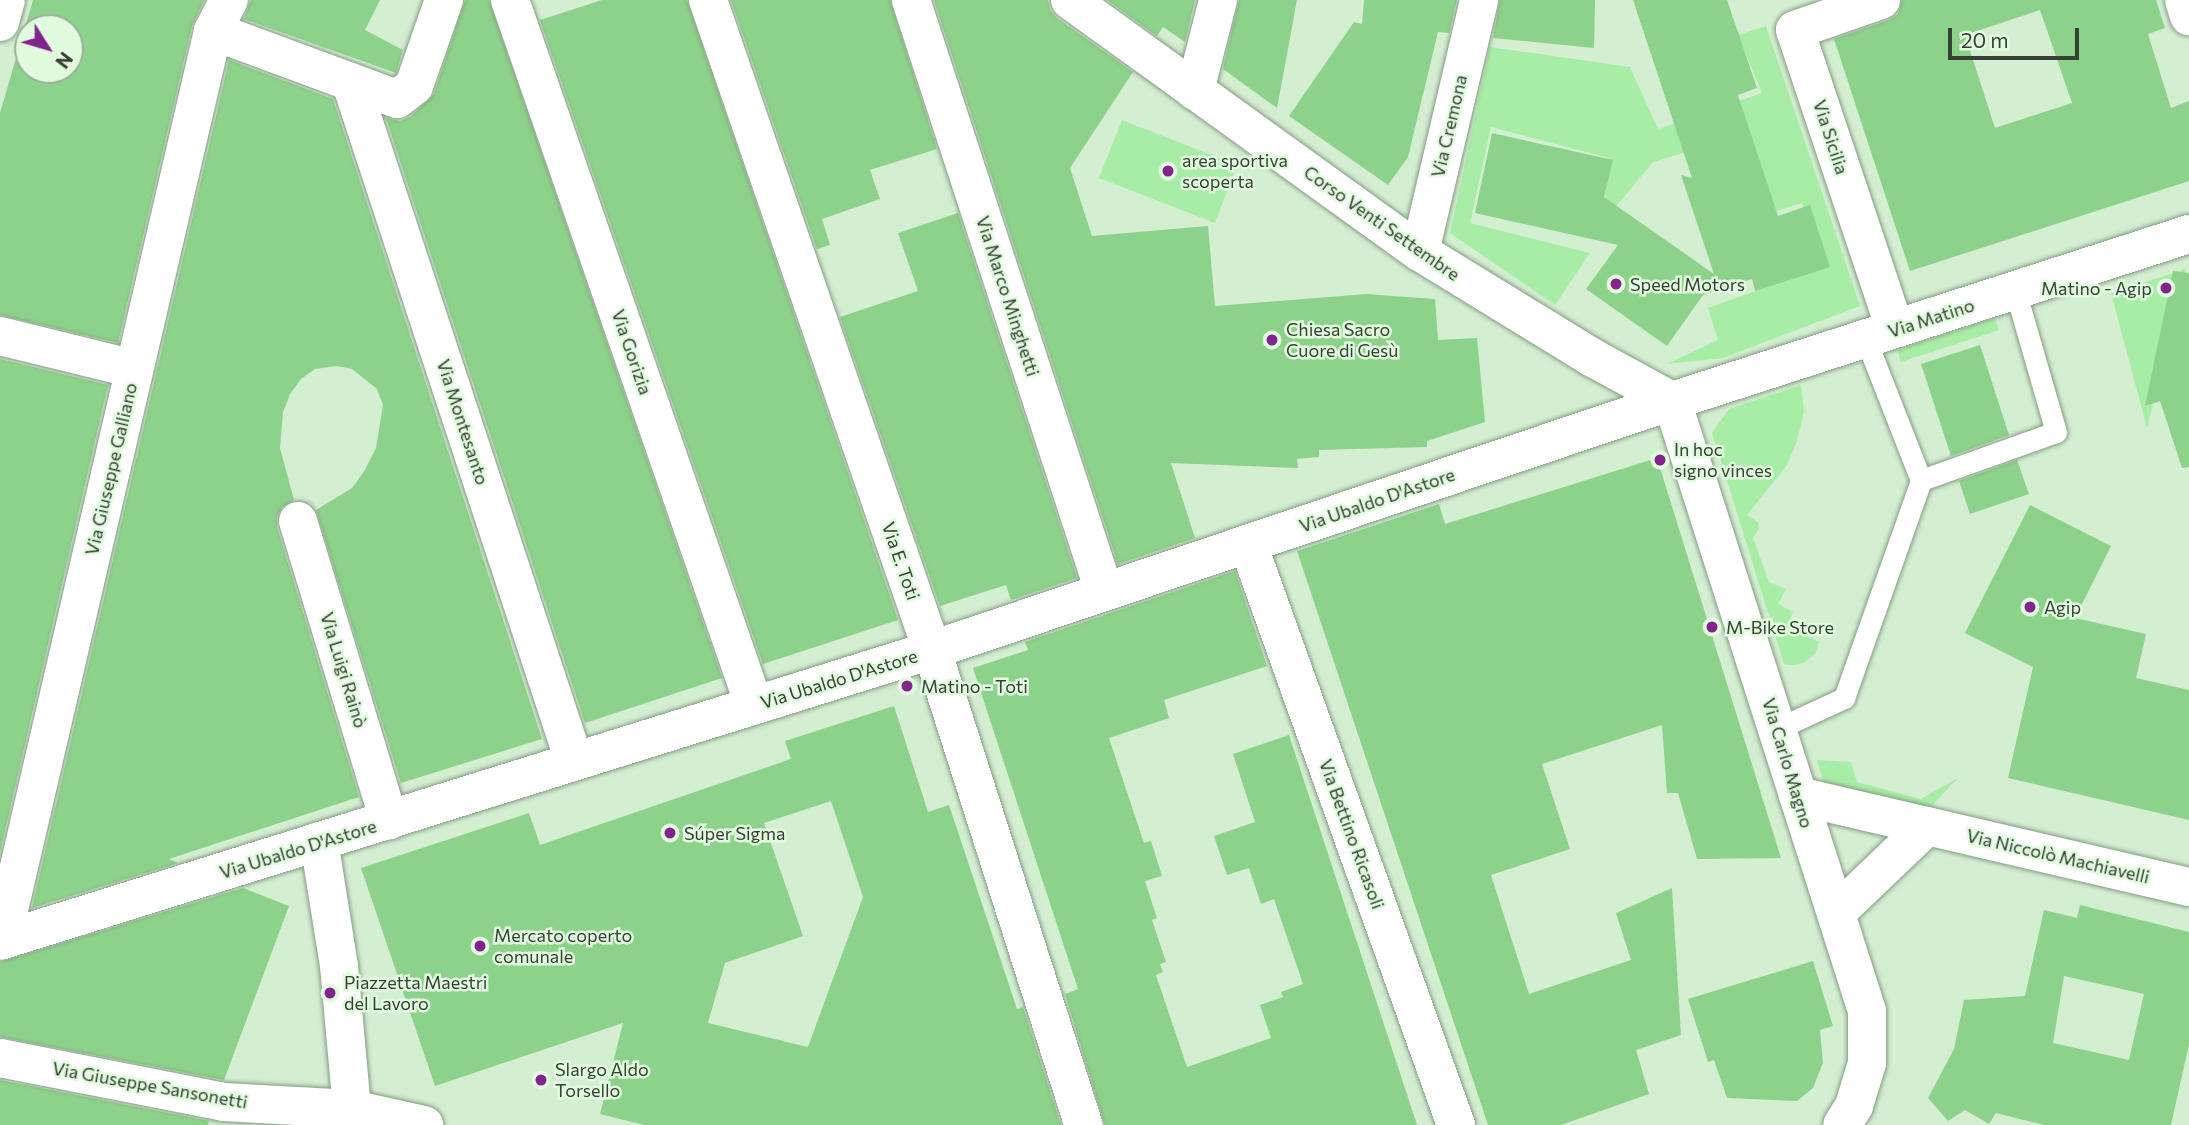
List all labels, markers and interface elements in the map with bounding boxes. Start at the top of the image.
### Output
north arrow [14,14,84,84]
scale bar [1951,14,2082,58]
text: 20 m [1961,27,2009,52]
text: N [51,48,78,73]
street label: Via Cremona [1427,73,1471,179]
street label: Via Sicilia [1809,97,1853,177]
place label: area sportiva scoperta [1182,150,1288,192]
street label: Corso Venti Settembre [1300,161,1464,285]
marker: area sportiva scoperta [1160,163,1176,179]
street label: Via Marco Minghetti [972,213,1044,379]
place label: Speed Motors [1630,273,1745,295]
marker: Speed Motors [1608,276,1624,292]
place label: Matino - Agip [2041,277,2152,299]
marker: Matino - Agip [2158,280,2174,296]
street label: Via Matino [1885,294,1977,342]
street label: Via Gorizia [607,307,657,397]
place label: Chiesa Sacro Cuore di Gesù [1286,319,1398,362]
marker: Chiesa Sacro Cuore di Gesù [1264,332,1280,348]
street label: Via Montesanto [433,356,493,488]
street label: Via Giuseppe Galliano [81,381,141,557]
place label: In hoc signo vinces [1674,439,1772,482]
marker: In hoc signo vinces [1652,452,1668,468]
street label: Via Ubaldo D'Astore [1296,463,1458,537]
street label: Via E. Toti [878,519,924,603]
place label: Agip [2044,596,2081,618]
marker: Agip [2022,599,2038,615]
street label: Via Luigi Rainò [316,610,372,730]
place label: M-Bike Store [1726,616,1834,638]
marker: M-Bike Store [1704,619,1720,635]
street label: Via Ubaldo D'Astore [758,645,920,713]
place label: Matino - Toti [921,675,1028,697]
marker: Matino - Toti [899,678,915,694]
street label: Via Carlo Magno [1758,695,1818,831]
street label: Via Bettino Ricasoli [1315,756,1389,912]
street label: Via Ubaldo D'Astore [217,815,379,883]
place label: Súper Sigma [684,822,785,844]
street label: Via Niccolò Machiavelli [1964,824,2152,888]
marker: Súper Sigma [662,825,678,841]
place label: Mercato coperto comunale [494,925,632,968]
marker: Mercato coperto comunale [472,938,488,954]
place label: Piazzetta Maestri del Lavoro [344,972,487,1014]
marker: Piazzetta Maestri del Lavoro [322,985,338,1001]
street label: Via Giuseppe Sansonetti [51,1057,249,1113]
place label: Slargo Aldo Torsello [555,1059,649,1102]
marker: Slargo Aldo Torsello [533,1072,549,1088]

